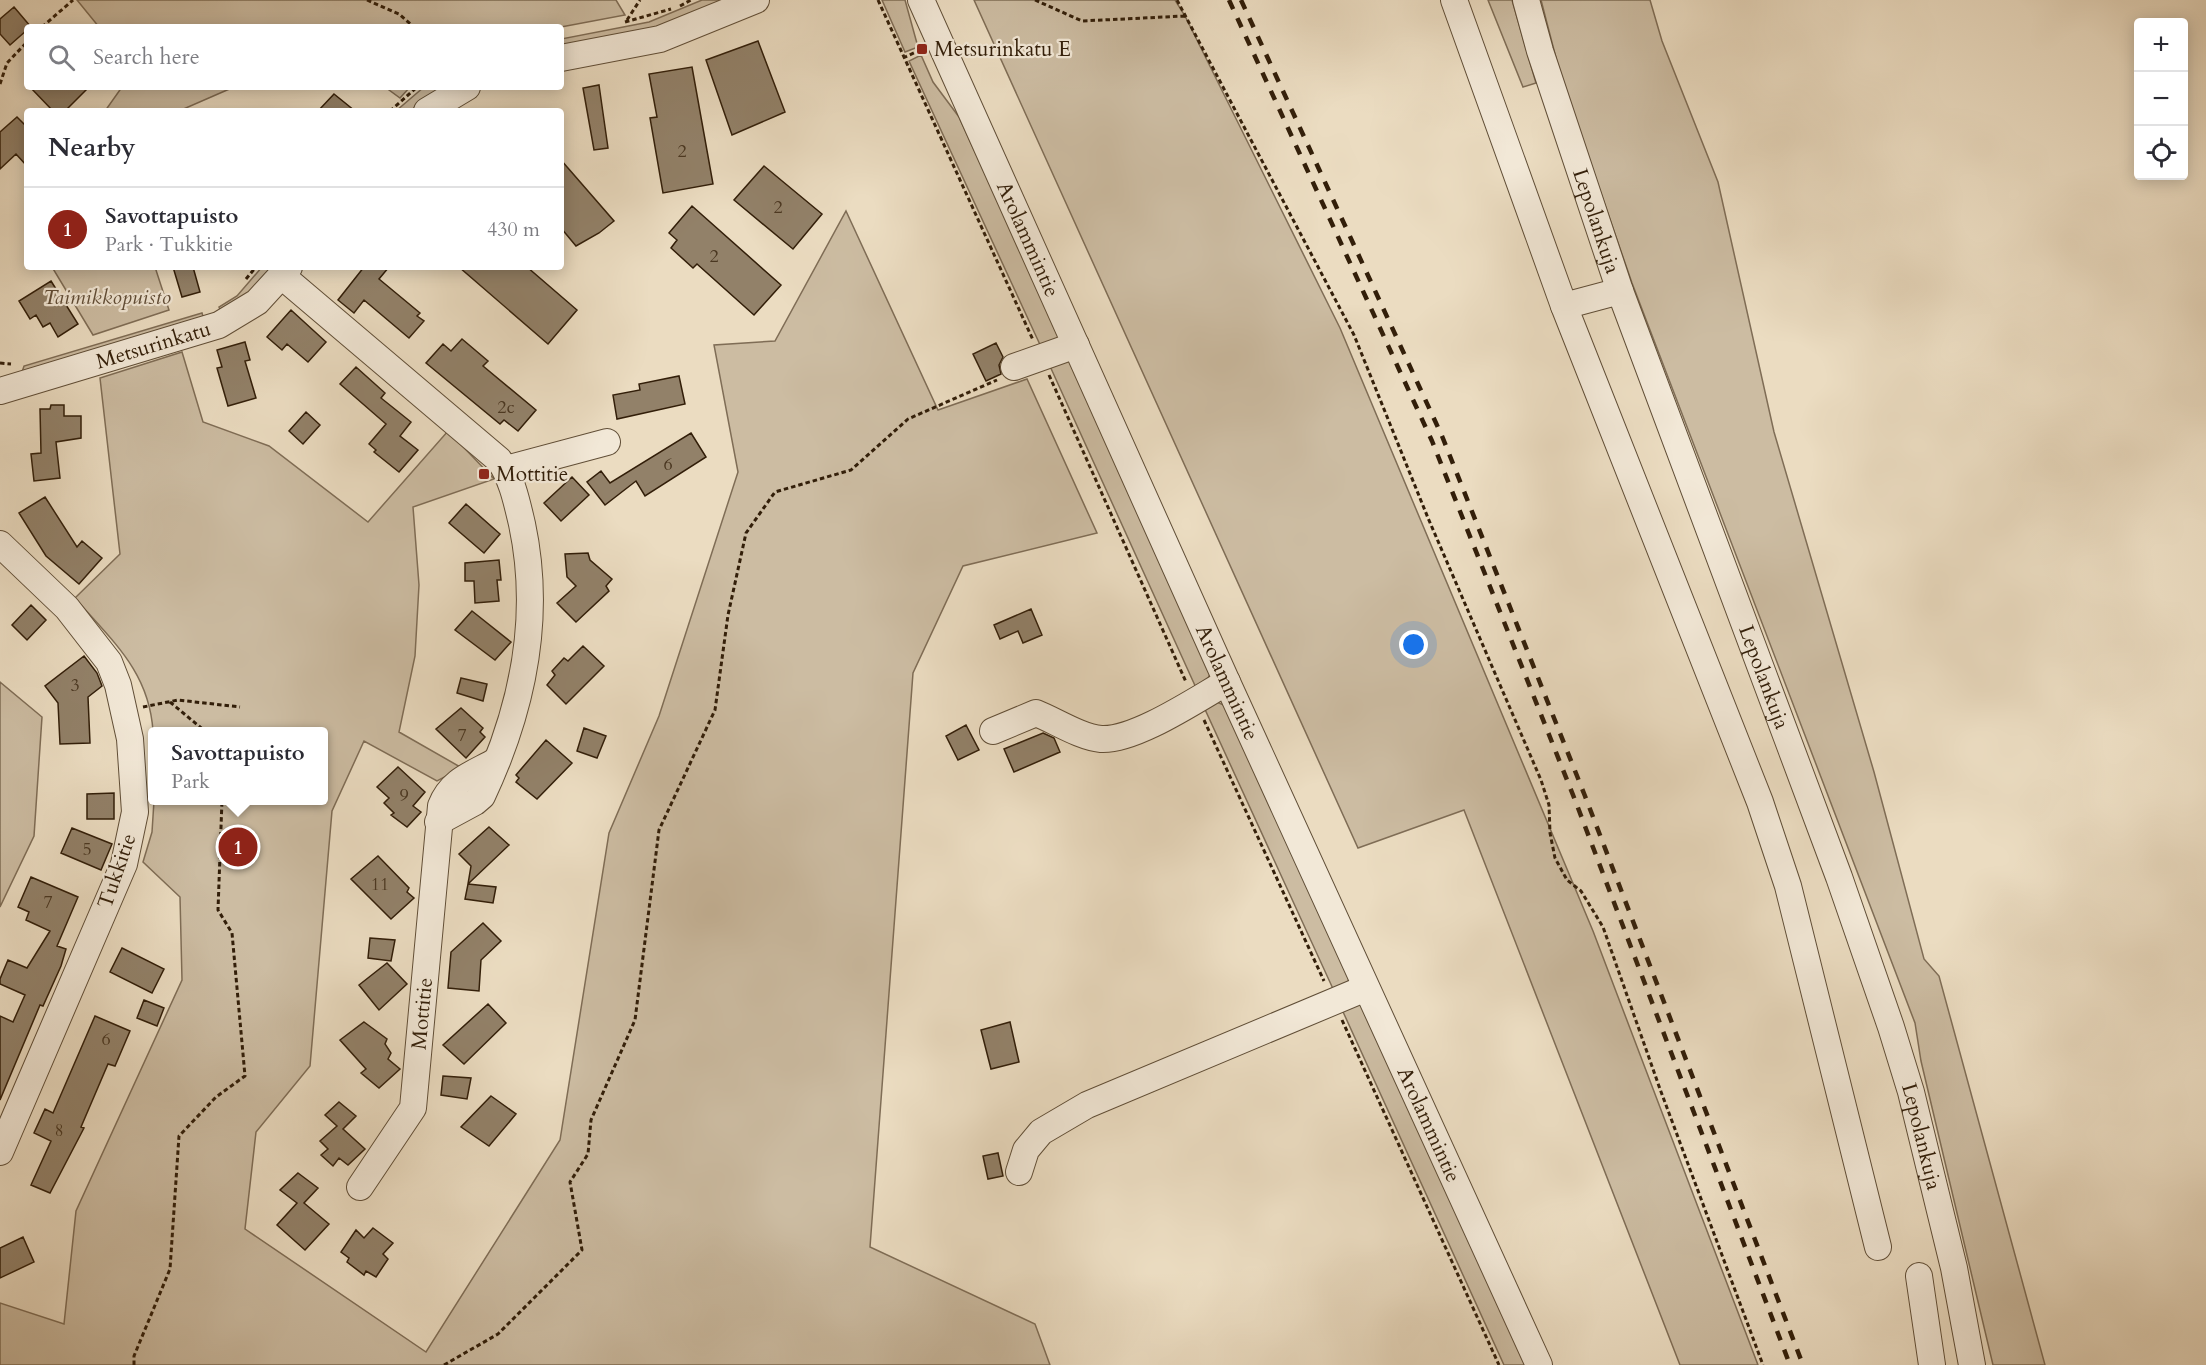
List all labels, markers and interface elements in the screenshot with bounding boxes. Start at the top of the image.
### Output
map controls [2134,18,2188,180]
button: + [2134,18,2188,72]
search box [24,24,564,90]
place label: Metsurinkatu E [934,35,1071,64]
icon: search [45,41,78,74]
text: Search here [93,42,200,72]
marker: Metsurinkatu E [915,42,929,56]
button: − [2134,72,2188,126]
button: locate [2134,126,2188,180]
text: Nearby [48,130,136,165]
house number: 2 [677,139,687,164]
street label: Lepolankuja [1566,165,1628,277]
street label: Arolammintie [990,177,1067,301]
house number: 2 [773,195,783,220]
text: Savottapuisto [105,201,238,231]
text: 1 [62,216,73,243]
text: 430 m [487,216,540,243]
text: Park · Tukkitie [105,231,233,258]
house number: 2 [709,244,719,269]
park label: Taimikkopuisto [43,283,171,312]
street label: Metsurinkatu [92,314,214,376]
house number: 2c [497,395,515,420]
house number: 6 [663,452,673,477]
place label: Mottitie [496,460,568,489]
marker: Mottitie [477,467,491,481]
street label: Arolammintie [1189,620,1266,745]
street label: Lepolankuja [1732,621,1797,733]
your location [1399,630,1428,659]
house number: 3 [70,673,80,698]
house number: 7 [457,723,467,748]
popup [148,727,328,805]
text: Savottapuisto [171,738,305,768]
text: Park [171,768,210,795]
house number: 9 [399,783,409,808]
pin: 1 [218,824,258,870]
street label: Tukkitie [91,830,143,912]
house number: 5 [82,837,92,862]
house number: 11 [371,872,389,897]
house number: 7 [43,890,53,915]
street label: Mottitie [404,976,440,1051]
house number: 6 [101,1027,111,1052]
street label: Arolammintie [1390,1062,1468,1187]
street label: Lepolankuja [1895,1079,1949,1193]
house number: 8 [54,1118,64,1143]

